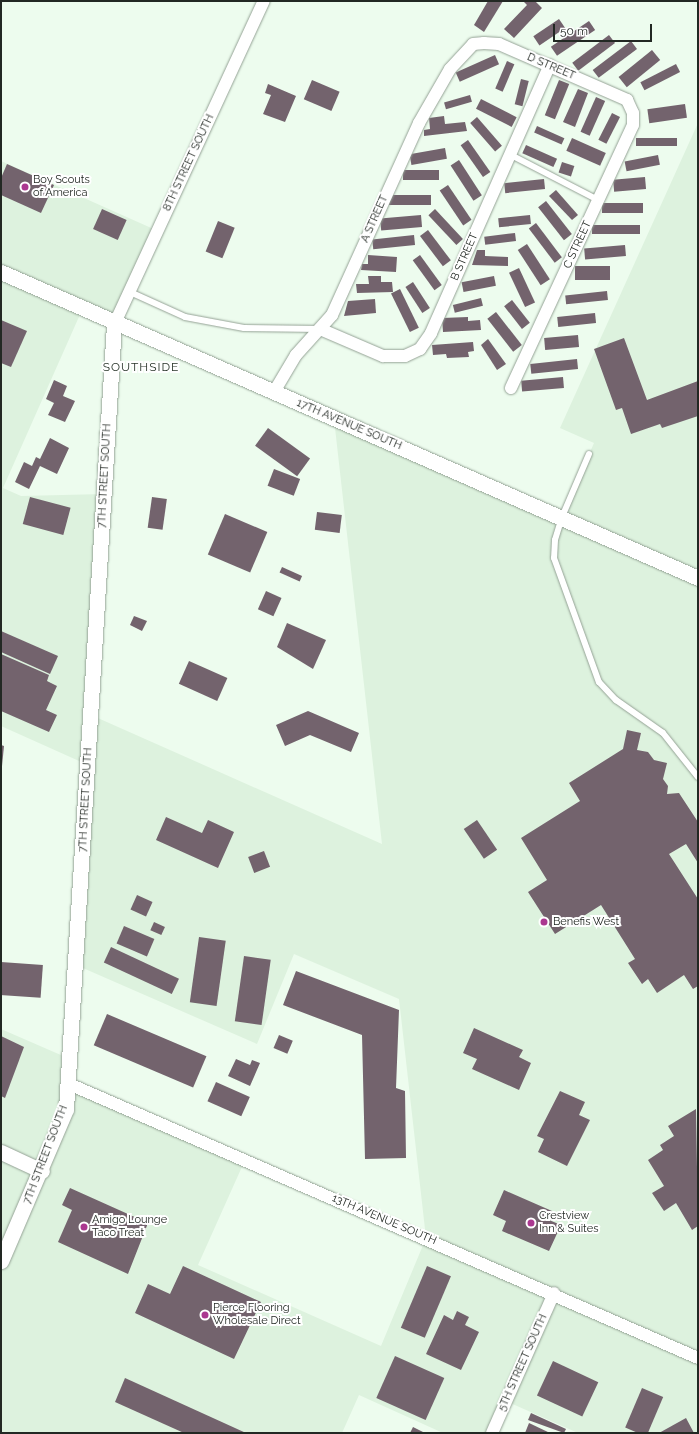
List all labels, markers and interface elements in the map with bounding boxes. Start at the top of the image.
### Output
scale bar [555,16,654,42]
text: 50 m [560,24,588,38]
street label: D STREET [525,51,577,83]
street label: 8TH STREET SOUTH [161,112,217,214]
place label: Boy Scouts of America [33,174,90,200]
marker: Boy Scouts of America [20,182,30,192]
street label: A STREET [359,193,391,245]
street label: C STREET [561,219,595,271]
street label: B STREET [449,231,481,283]
district label: SOUTHSIDE [103,361,179,375]
street label: 17TH AVENUE SOUTH [294,397,404,453]
street label: 7TH STREET SOUTH [96,423,114,529]
street label: 7TH STREET SOUTH [77,747,95,853]
place label: Benefis West [553,915,619,929]
marker: Benefis West [538,916,550,928]
street label: 7TH STREET SOUTH [21,1104,71,1206]
street label: 13TH AVENUE SOUTH [329,1192,439,1248]
place label: Crestview Inn & Suites [539,1210,598,1236]
place label: Amigo Lounge Taco Treat [92,1214,167,1240]
marker: Crestview Inn & Suites [526,1218,536,1228]
marker: Amigo Lounge Taco Treat [79,1222,89,1232]
place label: Pierce Flooring Wholesale Direct [213,1302,301,1328]
marker: Pierce Flooring Wholesale Direct [200,1310,210,1320]
street label: 5TH STREET SOUTH [496,1312,550,1414]

